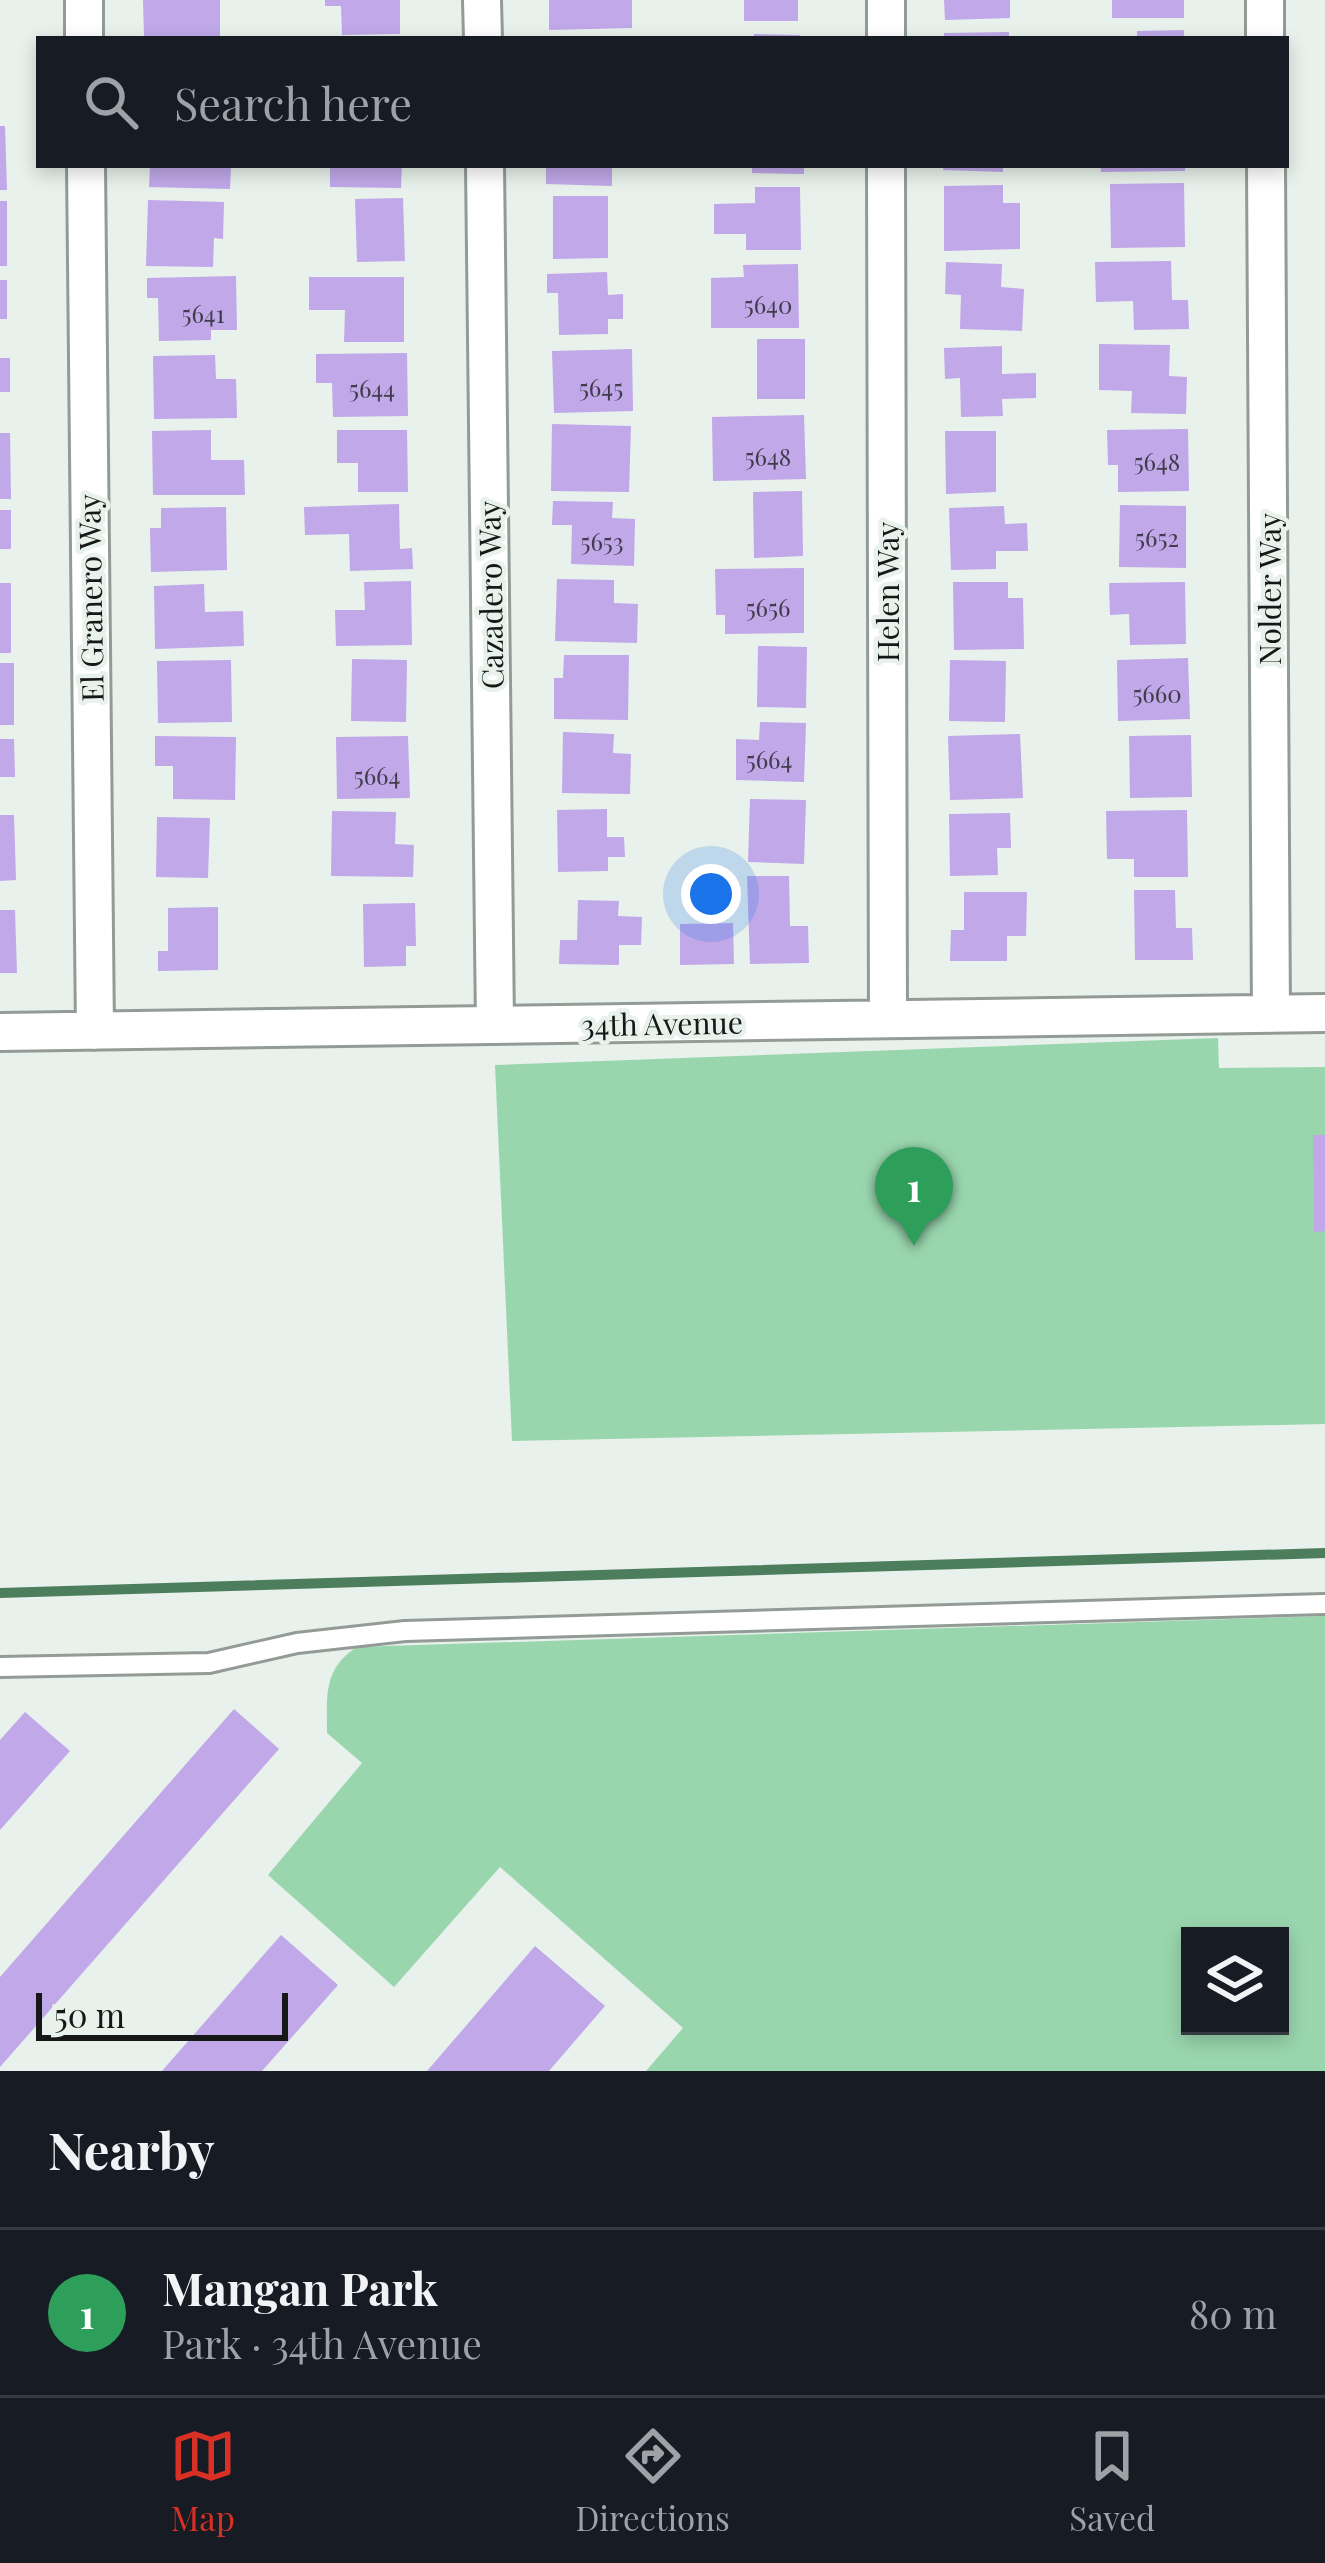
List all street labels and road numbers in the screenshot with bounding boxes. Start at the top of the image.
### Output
street label: El Granero Way [68,494,112,702]
street label: Cazadero Way [468,500,512,690]
street label: Nolder Way [1249,513,1289,665]
street label: Helen Way [867,522,907,662]
street label: 34th Avenue [581,1002,743,1044]

